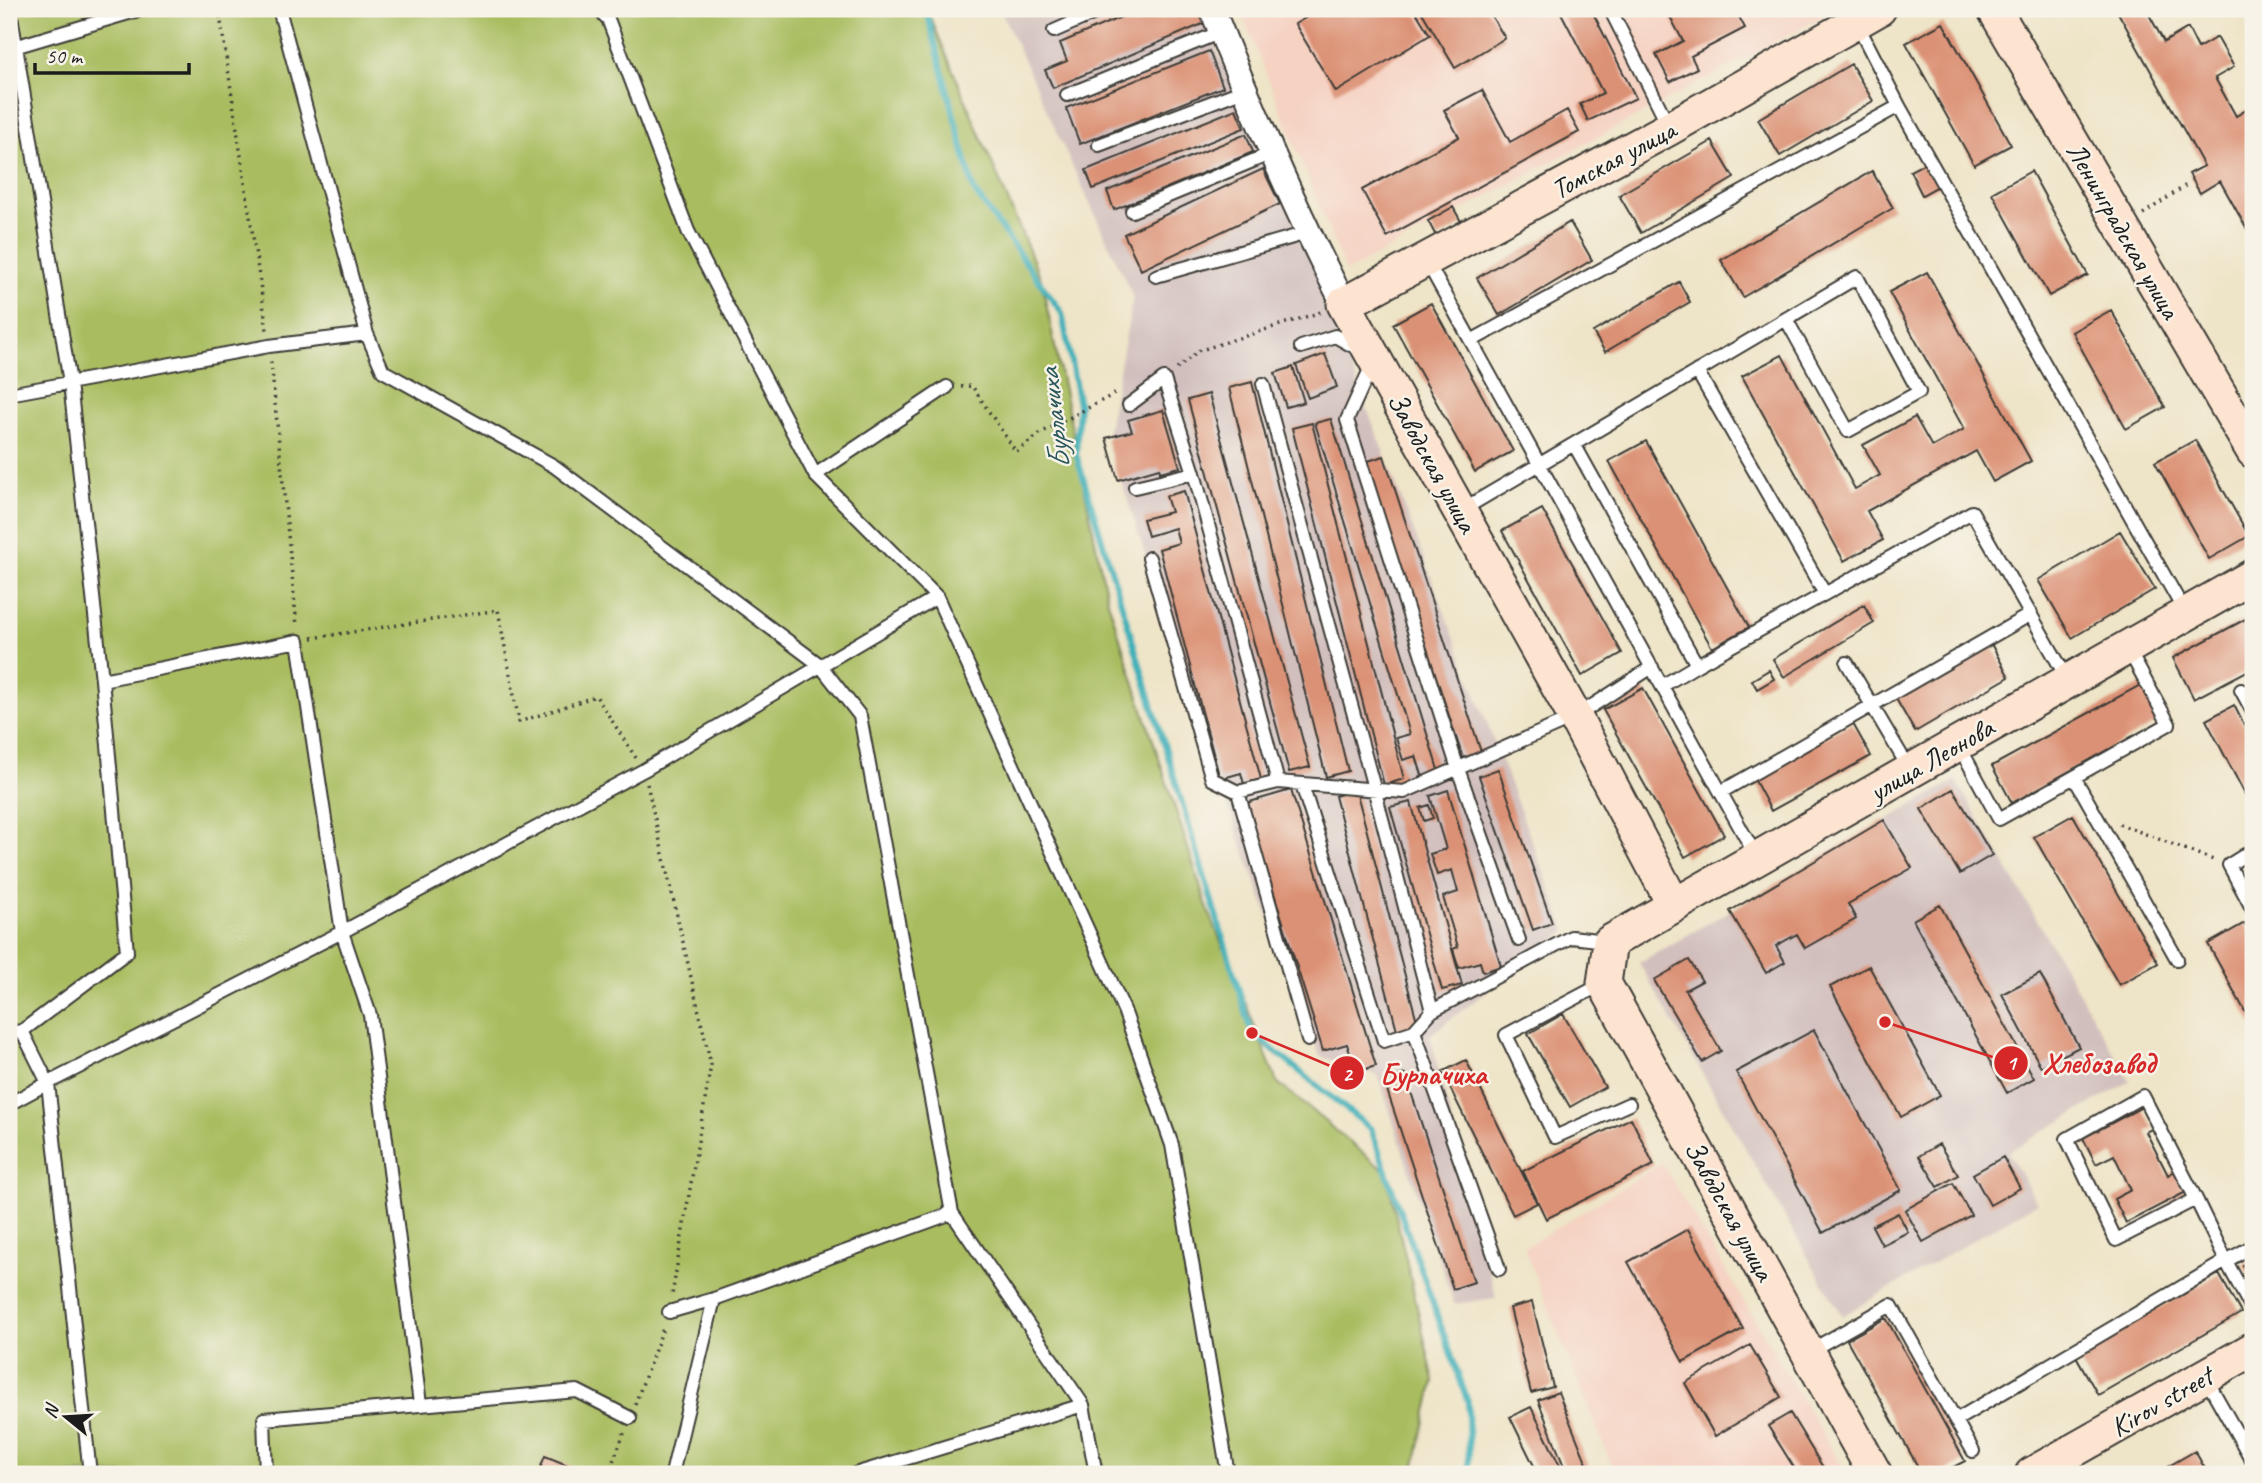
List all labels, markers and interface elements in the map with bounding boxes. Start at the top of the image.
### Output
scale bar [35,32,189,76]
text: 50 m [46,43,84,69]
street label: Томская улица [1545,111,1684,207]
street label: Ленинградская улица [2059,136,2189,326]
water label: Бурлачиха [1029,364,1079,471]
street label: Заводская улица [1380,386,1486,540]
street label: улица Леонова [1861,709,2001,810]
callout: Хлебозавод [1994,1037,2170,1088]
text: Хлебозавод [2043,1044,2159,1082]
callout: Бурлачиха [1330,1048,1500,1099]
text: 1 [2006,1050,2018,1076]
text: Бурлачиха [1379,1055,1489,1093]
text: 2 [1342,1061,1354,1087]
street label: Заводская улица [1677,1134,1783,1288]
street label: Kirov street [2104,1356,2222,1445]
north arrow [32,1382,102,1452]
text: N [38,1400,65,1421]

